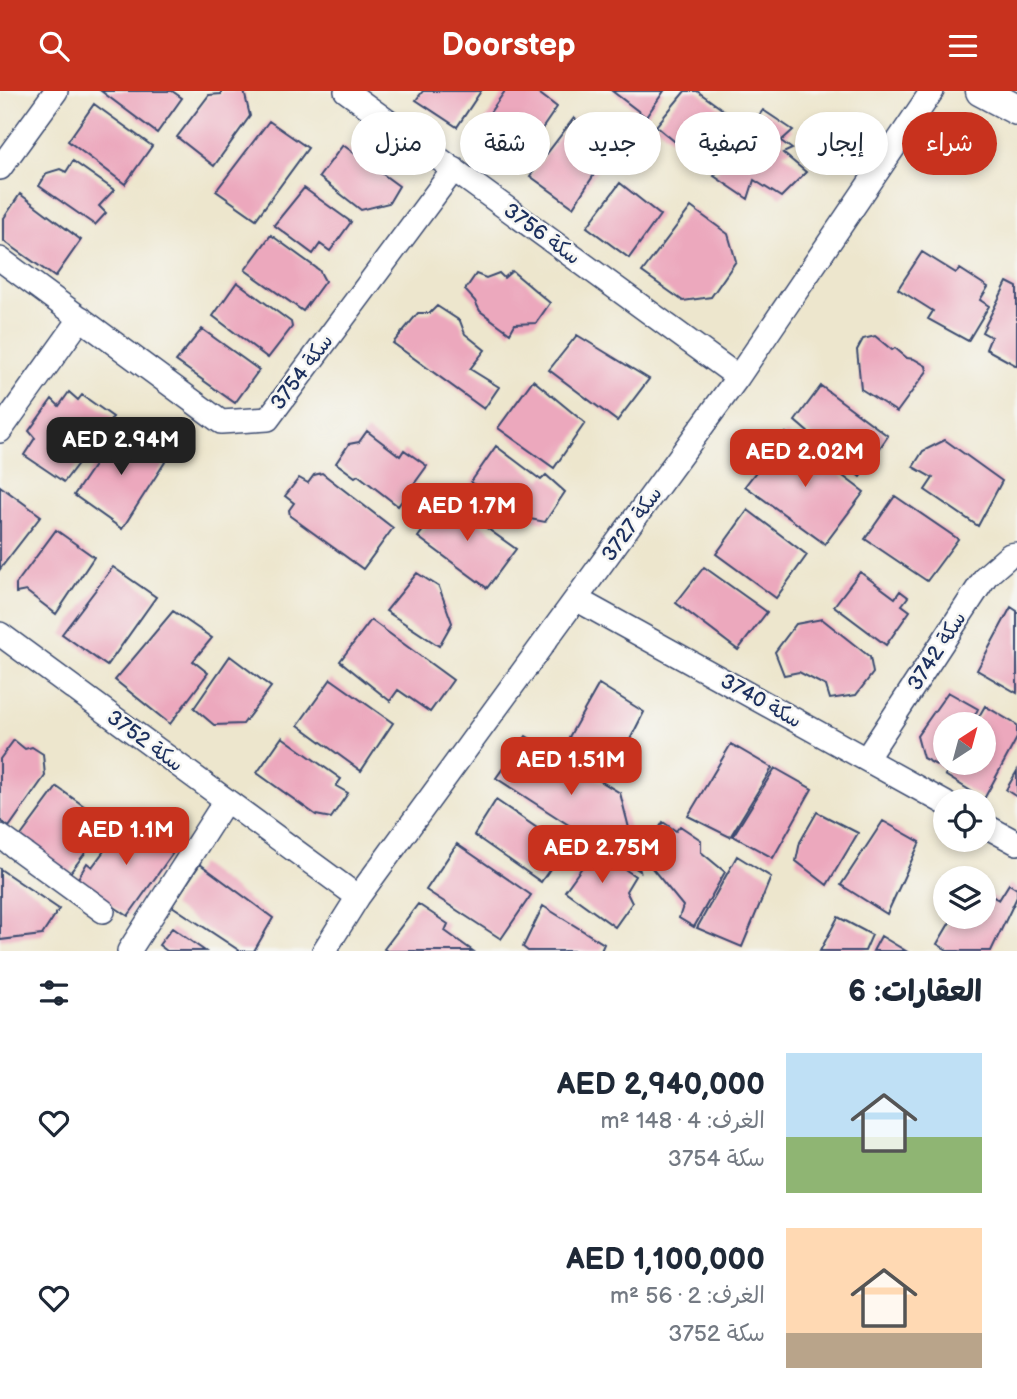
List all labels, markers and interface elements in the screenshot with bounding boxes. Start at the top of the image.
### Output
text: Doorstep [441,26,576,65]
icon: search [35,27,73,65]
icon: menu [944,27,982,65]
chip: منزل [351,112,446,175]
chip: شقة [460,112,550,175]
chip: جديد [564,112,661,175]
chip: تصفية [675,112,781,175]
chip: إيجار [795,112,888,175]
chip: شراء [902,112,997,175]
street label: سكة 3756 [499,198,585,270]
street label: سكة 3754 [265,329,339,415]
pin: AED 2.94M [41,417,201,477]
text: AED 2.94M [63,426,179,454]
pin: AED 2.02M [725,429,885,489]
text: AED 2.02M [746,438,864,466]
street label: سكة 3727 [596,482,668,566]
pin: AED 1.7M [395,483,539,543]
text: AED 1.7M [418,492,516,520]
street label: سكة 3742 [902,607,972,695]
street label: سكة 3740 [716,668,806,734]
street label: سكة 3752 [102,705,188,777]
north arrow [933,712,996,775]
map controls [933,712,996,929]
pin: AED 1.51M [491,737,651,797]
text: AED 1.51M [517,746,625,774]
button: locate [933,789,996,852]
pin: AED 1.1M [54,807,198,867]
text: AED 1.1M [78,816,174,844]
pin: AED 2.75M [522,825,682,885]
text: AED 2.75M [544,834,660,862]
button: layers [933,866,996,929]
icon: filters [35,974,73,1012]
text: العقارات: 6 [848,974,982,1010]
text: AED 2,940,000 [557,1067,765,1103]
icon: home [842,1081,926,1165]
icon: heart [35,1104,73,1142]
text: الغرف: 4 · 148 m² [601,1107,765,1135]
text: سكة 3754 [668,1145,765,1173]
text: AED 1,100,000 [566,1242,765,1278]
icon: home [842,1256,926,1340]
icon: heart [35,1279,73,1317]
text: الغرف: 2 · 56 m² [610,1282,765,1310]
text: سكة 3752 [668,1320,765,1348]

